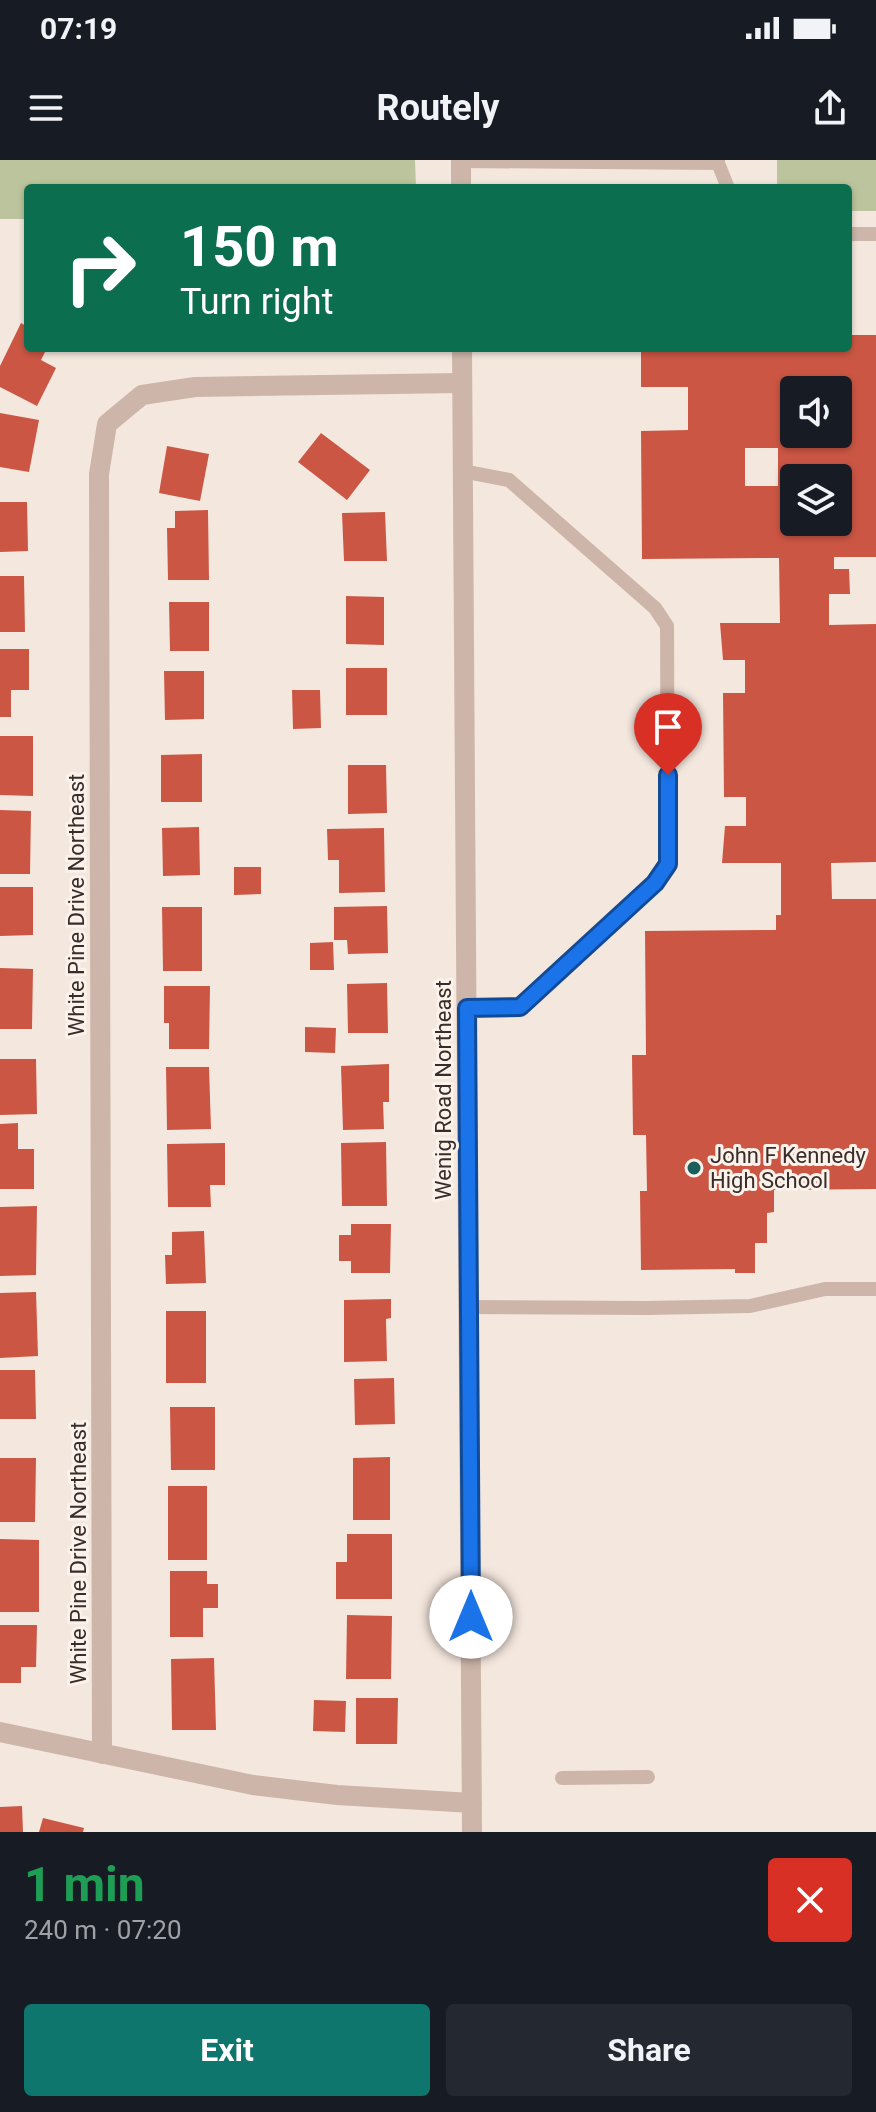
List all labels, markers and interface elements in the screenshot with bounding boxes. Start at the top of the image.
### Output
text: 07:19 [40,11,117,46]
icon: menu [24,86,68,130]
icon: share [808,86,852,130]
text: Routely [377,87,499,129]
text: 150 m [180,214,339,280]
icon: right [48,216,152,320]
text: Turn right [180,281,333,323]
map controls [780,376,852,536]
button: sound [780,376,852,448]
button: layers [780,464,852,536]
pin [634,693,702,775]
icon: arrive [646,705,690,749]
street label: White Pine Drive Northeast [64,774,89,1036]
street label: Wenig Road Northeast [431,980,456,1200]
place label: John F Kennedy High School [710,1143,867,1193]
marker: John F Kennedy High School [685,1159,703,1177]
street label: White Pine Drive Northeast [66,1422,91,1684]
position arrow [429,1575,513,1659]
text: 1 min [24,1856,145,1913]
button: close [768,1858,852,1942]
text: 240 m · 07:20 [24,1915,182,1945]
button: Exit [24,2004,430,2096]
button: Share [446,2004,852,2096]

